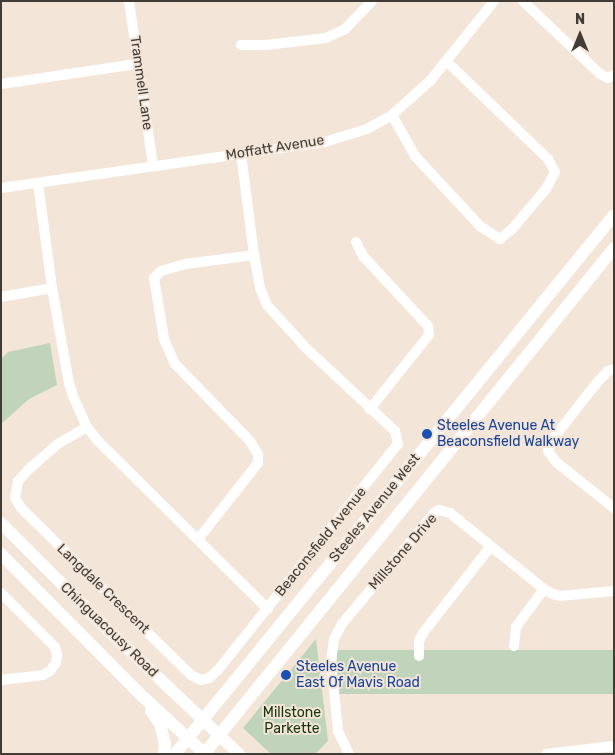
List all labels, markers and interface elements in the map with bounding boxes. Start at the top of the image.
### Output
north arrow [555,10,605,60]
text: N [575,11,585,28]
street label: Trammell Lane [126,35,156,131]
street label: Moffatt Avenue [224,132,326,164]
place label: Steeles Avenue At Beaconsfield Walkway [437,418,580,451]
marker: Steeles Avenue At Beaconsfield Walkway [421,428,433,440]
street label: Steeles Avenue West [326,450,424,566]
street label: Beaconsfield Avenue [272,484,370,600]
street label: Millstone Drive [365,510,441,594]
street label: Langdale Crescent [53,541,153,637]
street label: Chinguacousy Road [57,579,161,681]
place label: Steeles Avenue East Of Mavis Road [296,659,420,692]
marker: Steeles Avenue East Of Mavis Road [280,669,292,681]
park label: Millstone Parkette [263,705,321,738]

